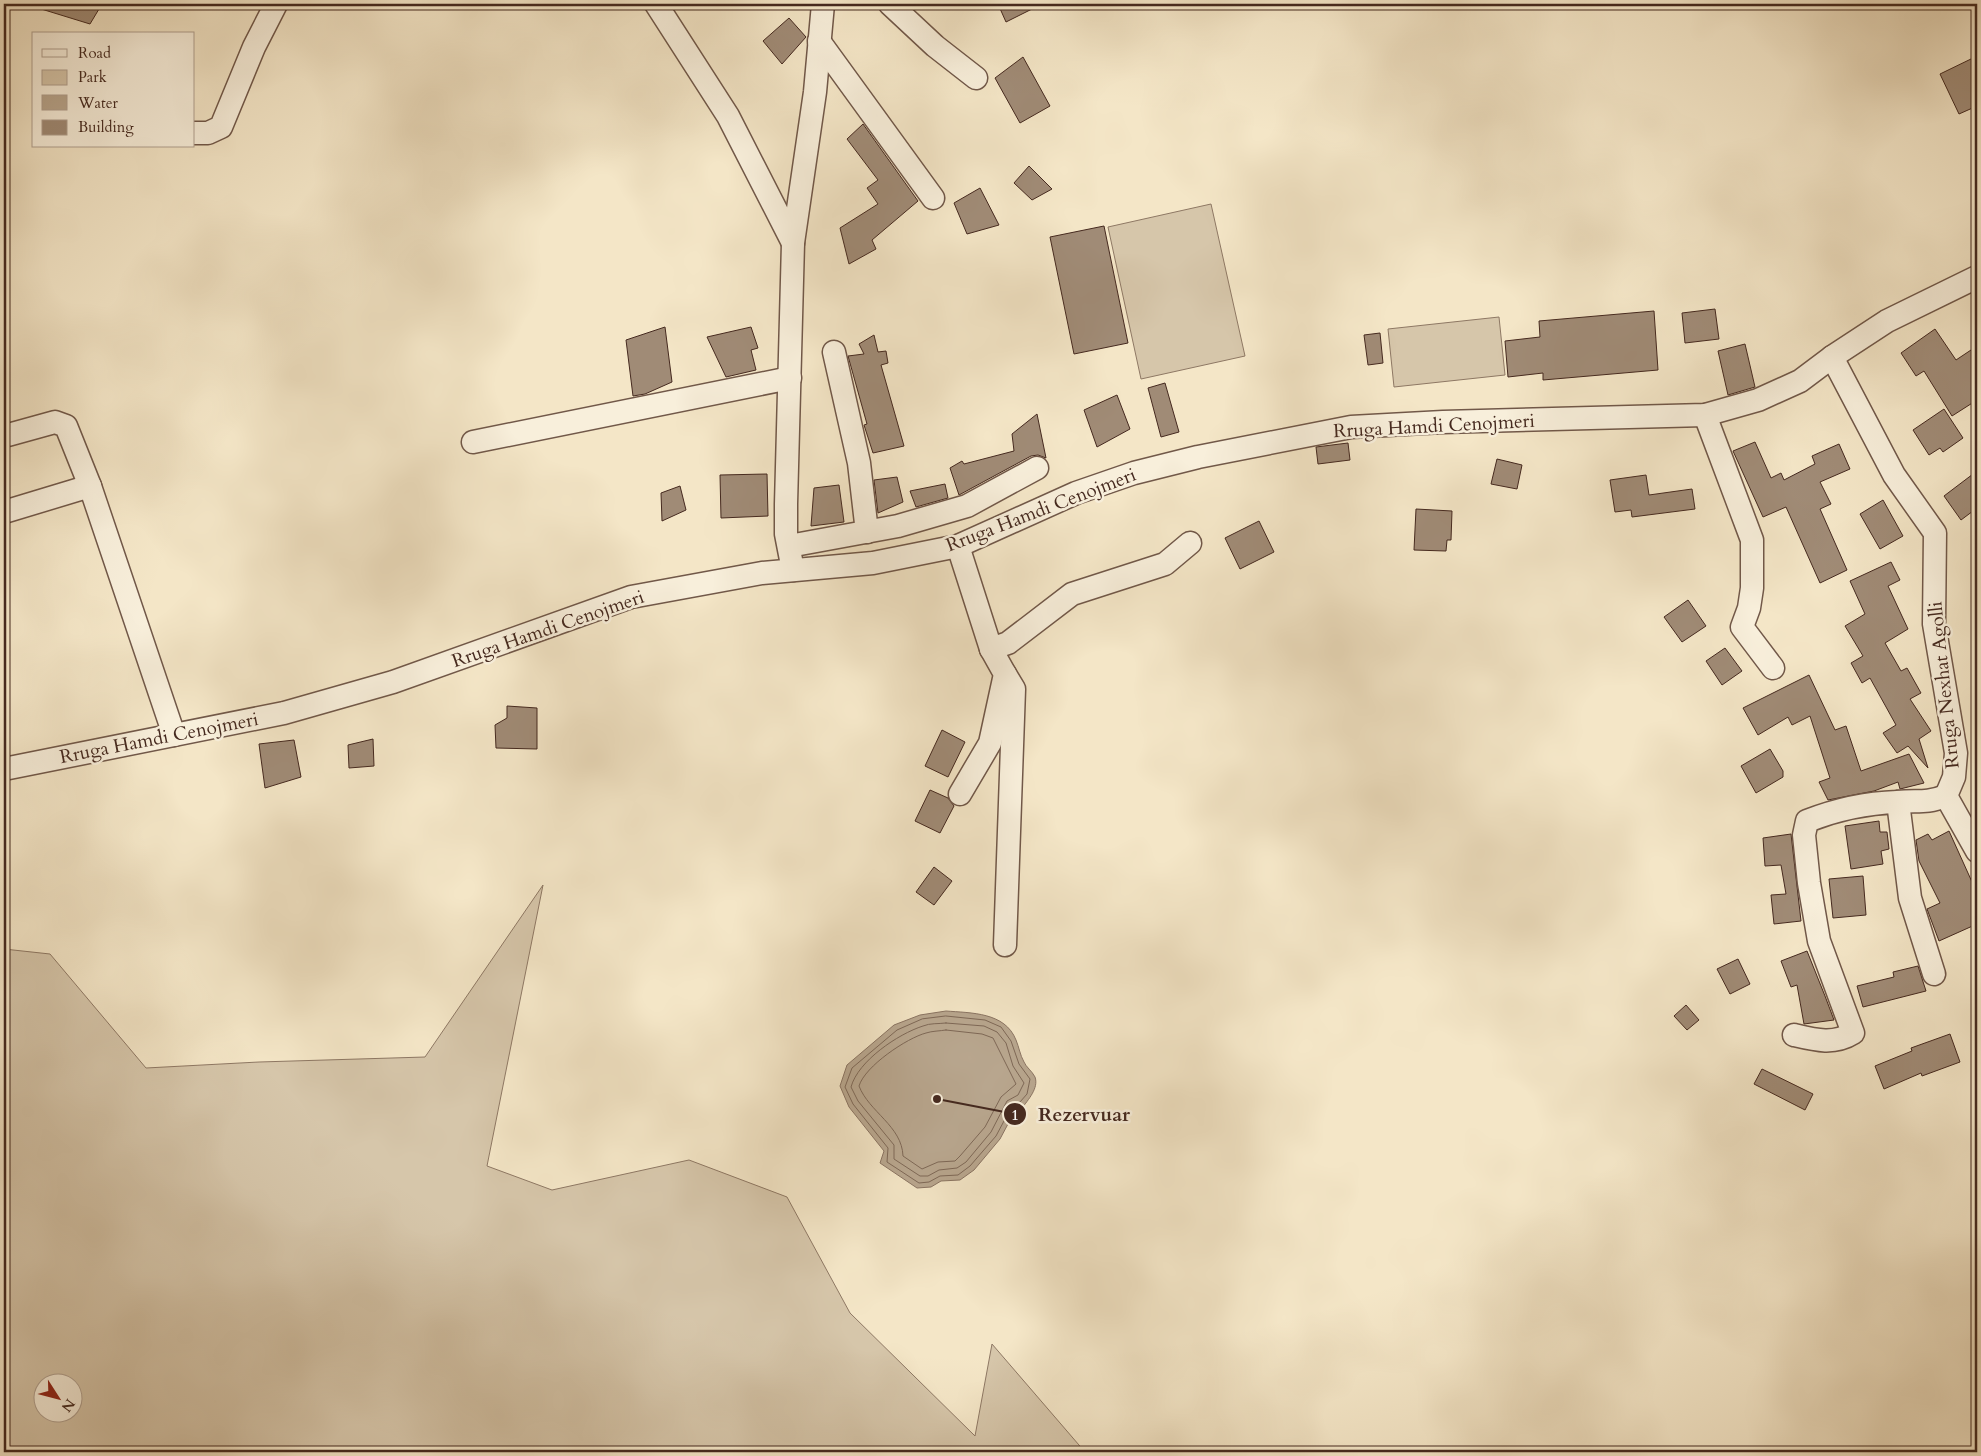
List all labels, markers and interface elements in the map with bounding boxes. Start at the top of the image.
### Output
legend [32,32,195,148]
text: Road [78,43,111,63]
text: Park [78,67,107,87]
text: Water [77,93,119,113]
text: Building [78,117,134,137]
street label: Rruga Hamdi Cenojmeri [1333,408,1535,444]
street label: Rruga Hamdi Cenojmeri [942,462,1140,558]
street label: Rruga Hamdi Cenojmeri [448,584,648,674]
street label: Rruga Nexhat Agolli [1922,600,1966,770]
street label: Rruga Hamdi Cenojmeri [57,706,261,770]
callout: Rezervuar [1003,1097,1140,1132]
text: Rezervuar [1038,1101,1131,1128]
text: 1 [1011,1105,1019,1125]
north arrow [32,1374,82,1424]
text: N [57,1395,79,1416]

